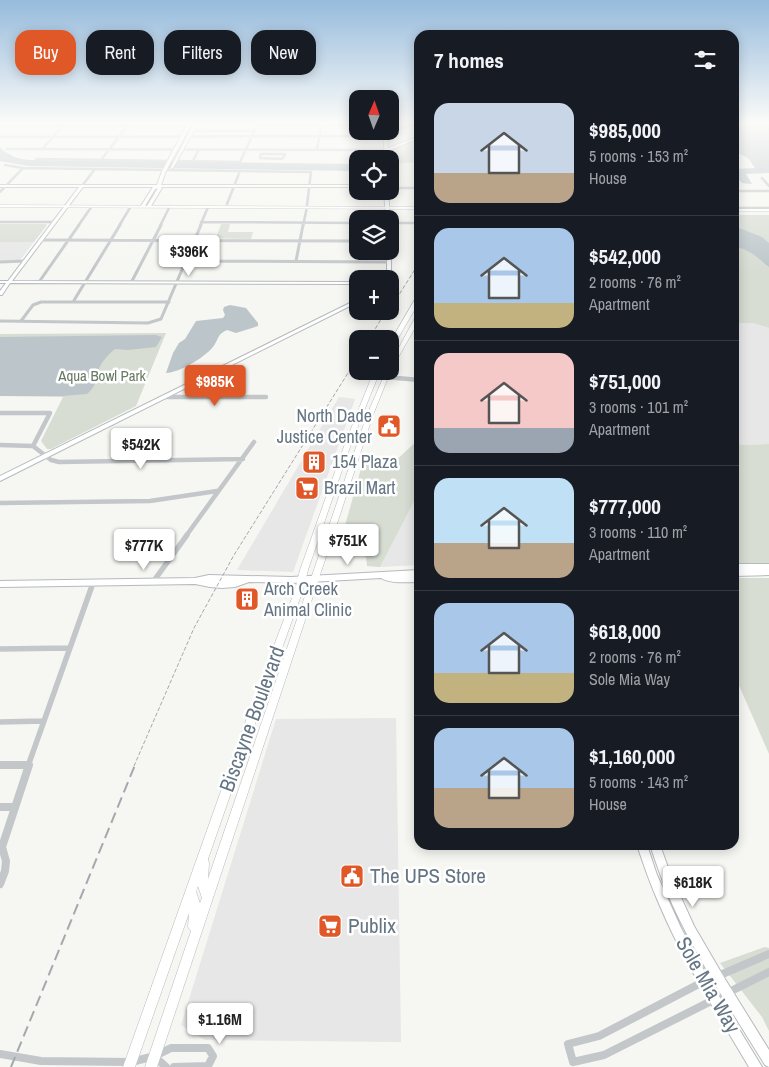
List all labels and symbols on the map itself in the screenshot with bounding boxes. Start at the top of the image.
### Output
north arrow [349,90,399,140]
pin: $396K [154,234,224,277]
pin: $985K [180,364,250,407]
park label: Aqua Bowl Park [57,365,147,386]
place label: North Dade Justice Center [277,403,372,449]
public building icon: North Dade Justice Center [376,413,402,439]
pin: $542K [106,428,176,470]
building icon: 154 Plaza [301,449,327,475]
place label: 154 Plaza [332,449,398,474]
supermarket icon: Brazil Mart [294,475,320,501]
place label: Brazil Mart [324,475,395,500]
pin: $751K [313,524,383,566]
pin: $777K [109,528,179,571]
place label: Arch Creek Animal Clinic [263,576,352,622]
building icon: Arch Creek Animal Clinic [234,586,260,612]
street label: Biscayne Boulevard [212,642,291,796]
place label: The UPS Store [370,861,486,890]
public building icon: The UPS Store [339,863,365,889]
pin: $618K [658,866,728,908]
place label: Publix [348,911,396,940]
supermarket icon: Publix [317,913,343,939]
street label: Sole Mia Way [669,931,748,1038]
pin: $1.16M [179,1002,261,1045]

